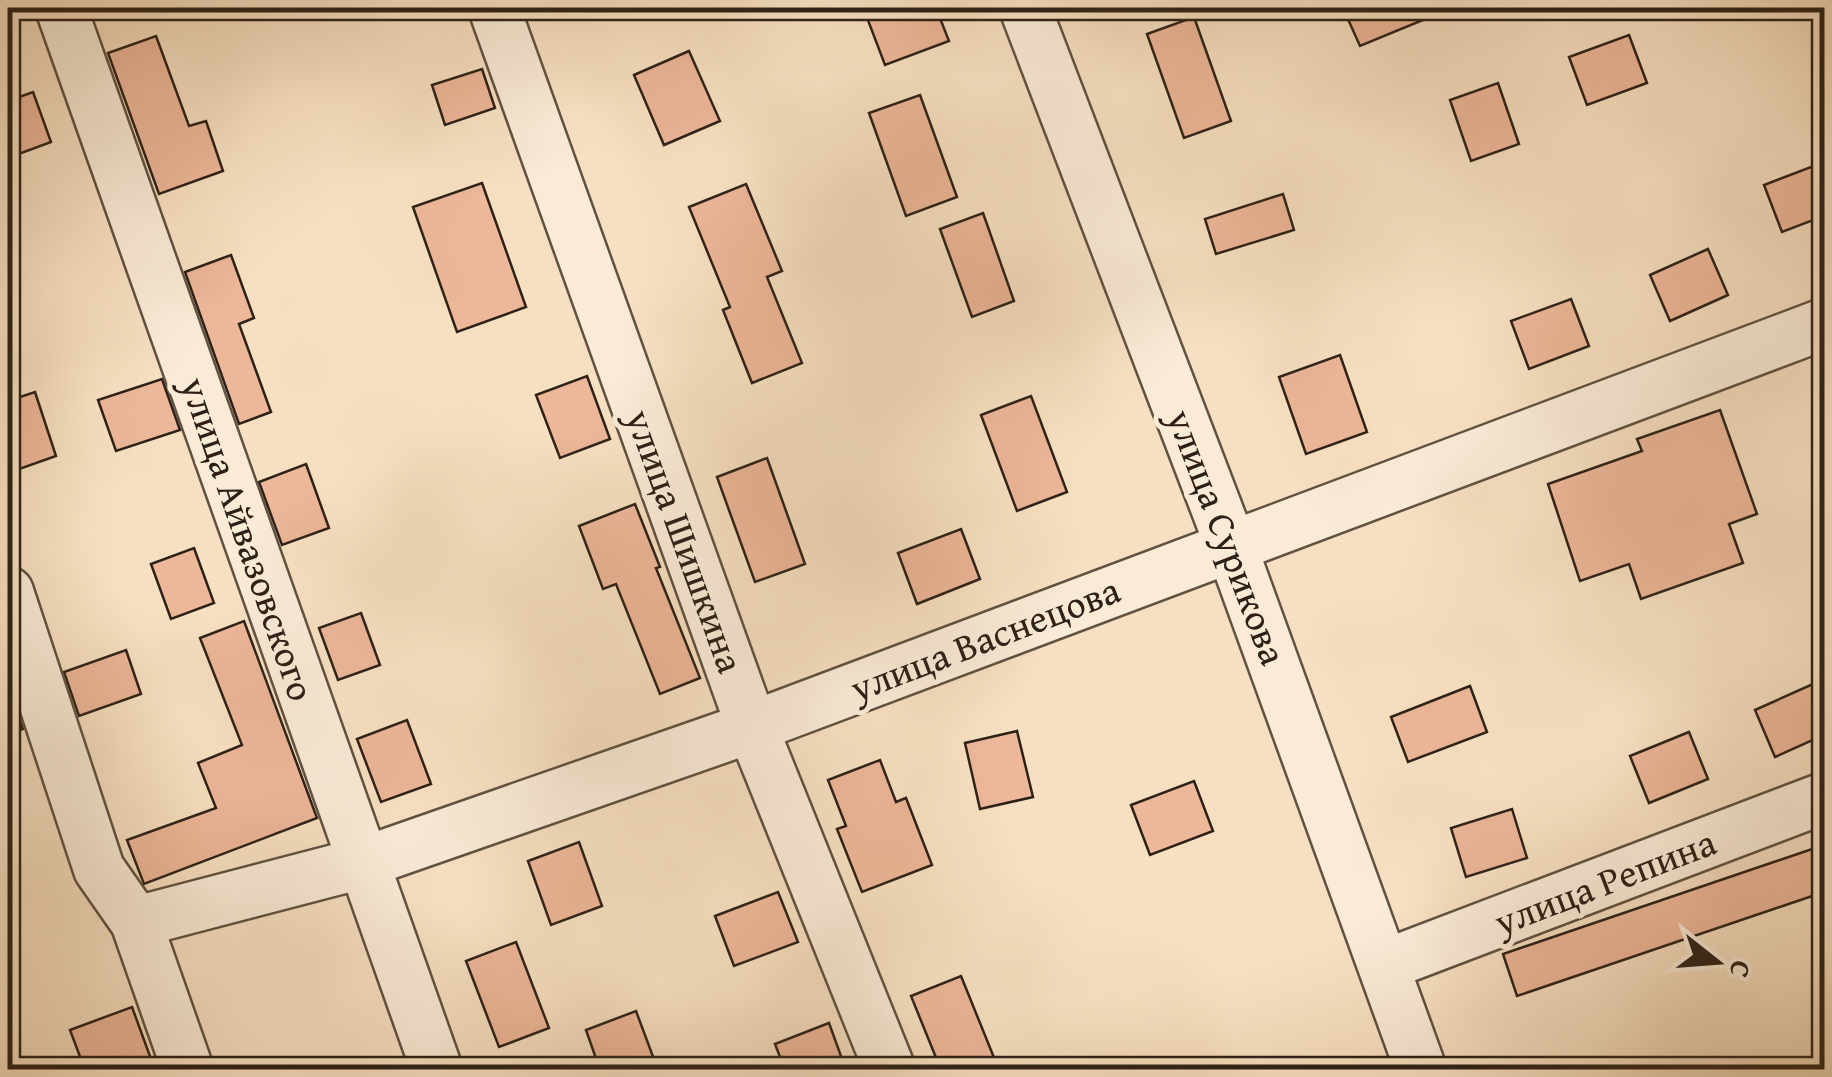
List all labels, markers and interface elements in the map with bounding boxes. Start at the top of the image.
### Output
street label: улица Айвазовского [167,368,331,708]
street label: улица Шишкина [612,400,760,680]
street label: улица Сурикова [1153,400,1302,673]
street label: улица Васнецова [841,561,1128,716]
street label: улица Репина [1485,813,1724,949]
north arrow [1667,912,1767,1012]
text: С [1719,956,1763,983]

